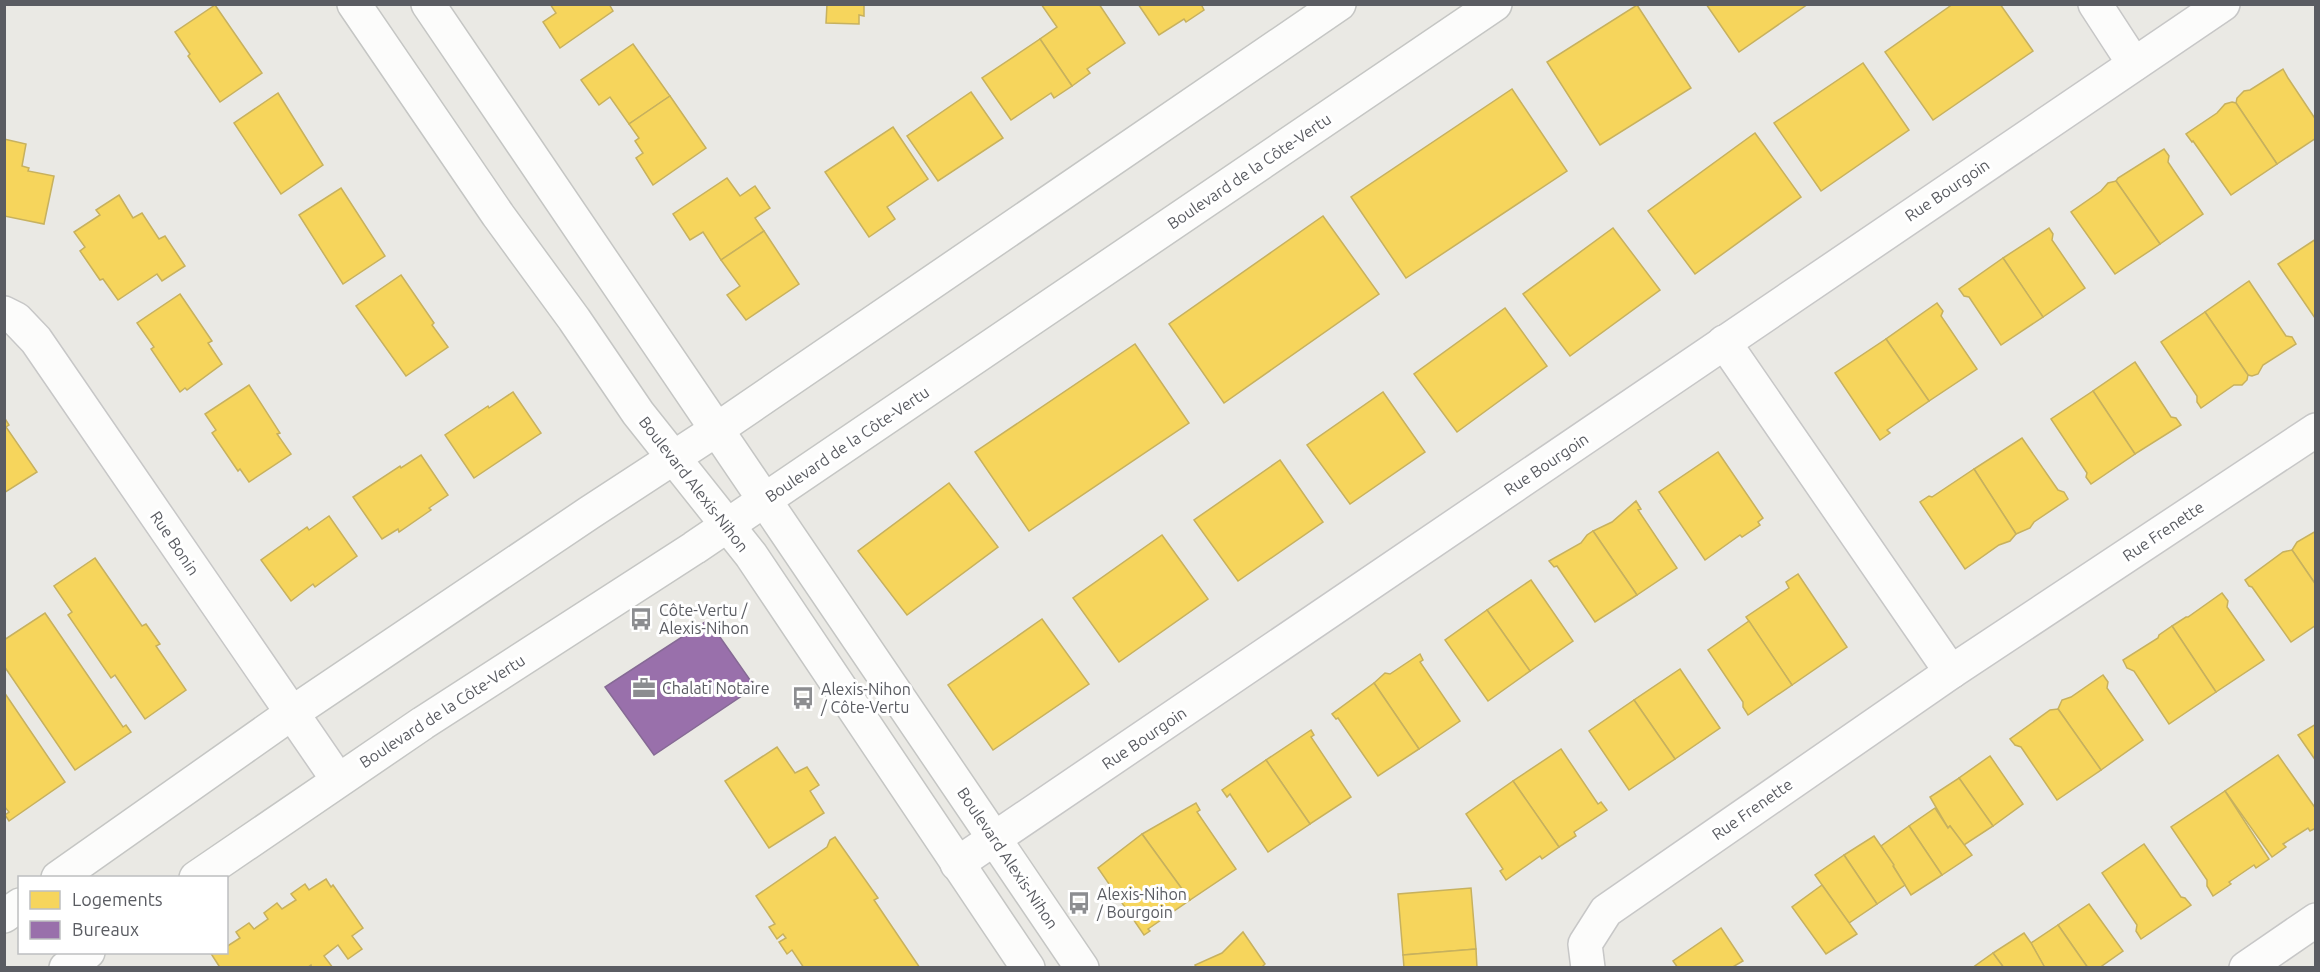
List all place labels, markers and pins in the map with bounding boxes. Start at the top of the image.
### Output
place label: Côte-Vertu / Alexis-Nihon [659,601,749,637]
bus stop icon: Côte-Vertu / Alexis-Nihon [628,606,654,632]
office icon: Chalati Notaire [631,675,657,701]
place label: Chalati Notaire [662,679,770,697]
place label: Alexis-Nihon / Côte-Vertu [820,680,911,716]
bus stop icon: Alexis-Nihon / Côte-Vertu [790,685,816,711]
place label: Alexis-Nihon / Bourgoin [1096,885,1187,921]
bus stop icon: Alexis-Nihon / Bourgoin [1066,890,1092,916]

